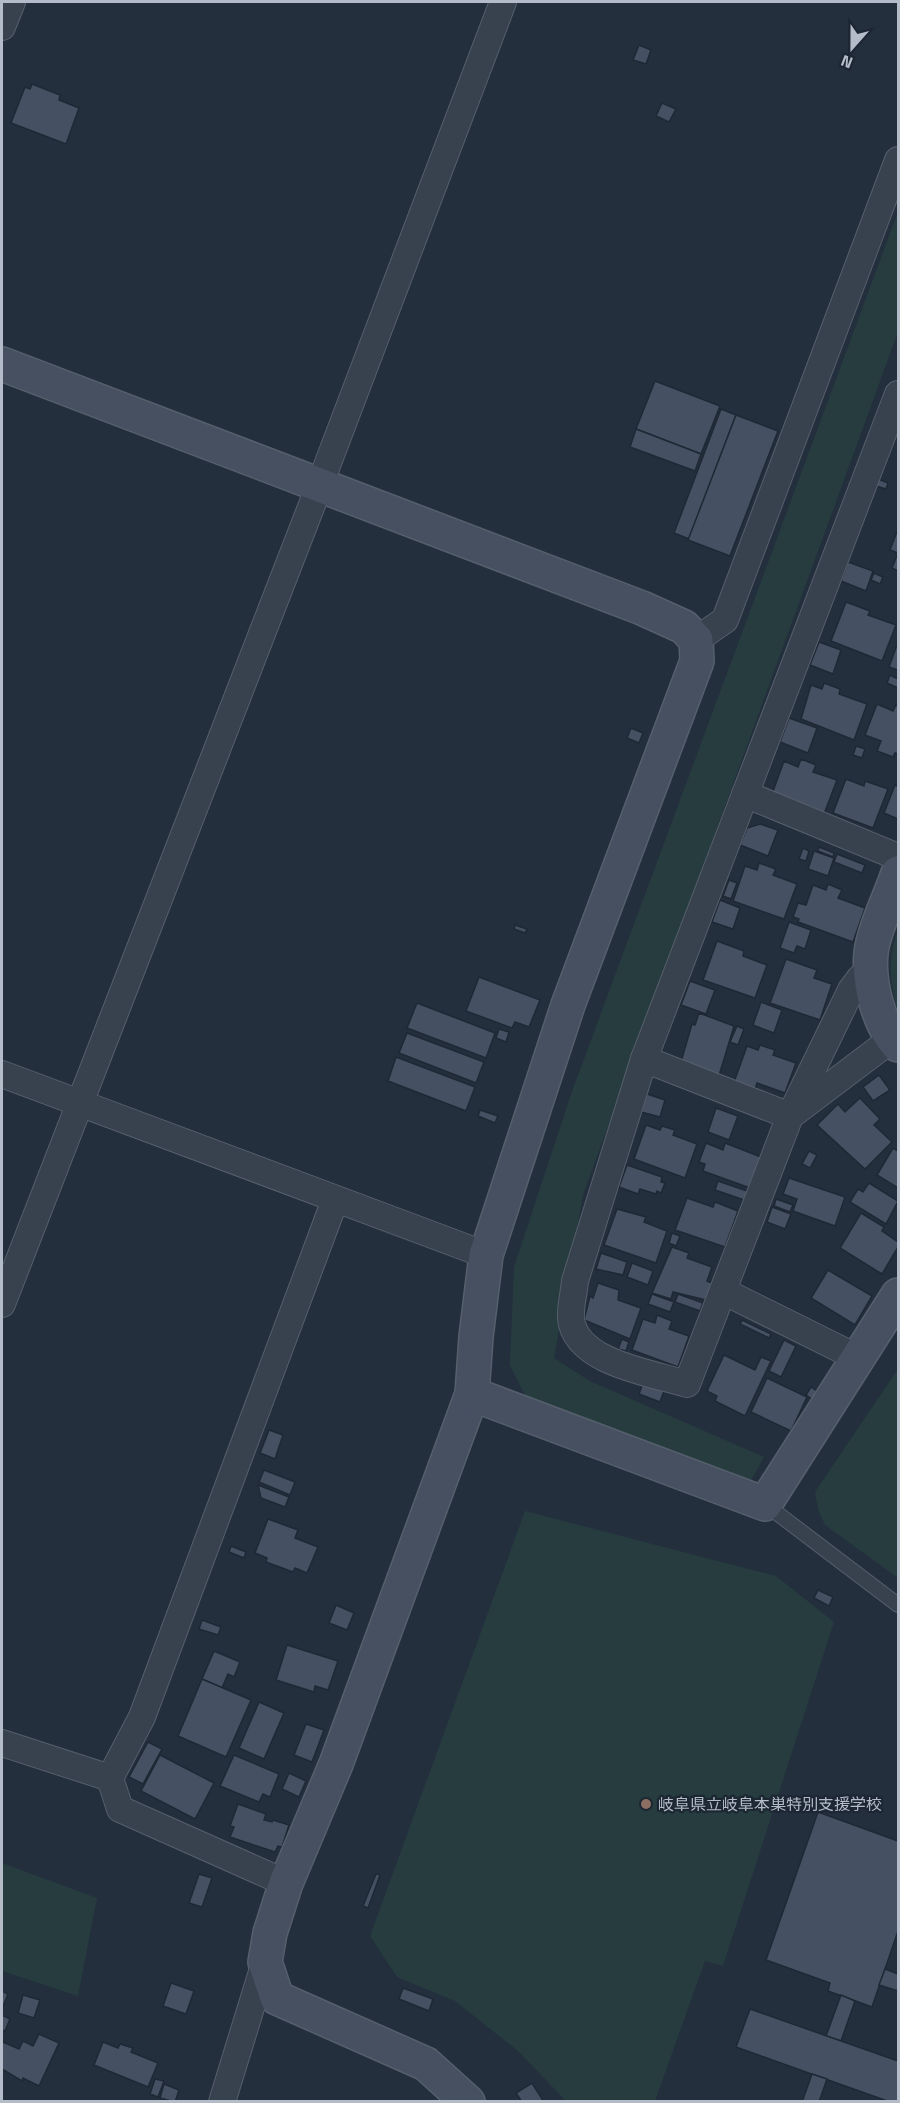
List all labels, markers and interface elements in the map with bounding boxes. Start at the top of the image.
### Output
north arrow [822,18,882,78]
text: N [837,49,856,75]
place label: 岐阜県立岐阜本巣特別支援学校 [658,1792,882,1816]
marker: 岐阜県立岐阜本巣特別支援学校 [639,1797,653,1811]

